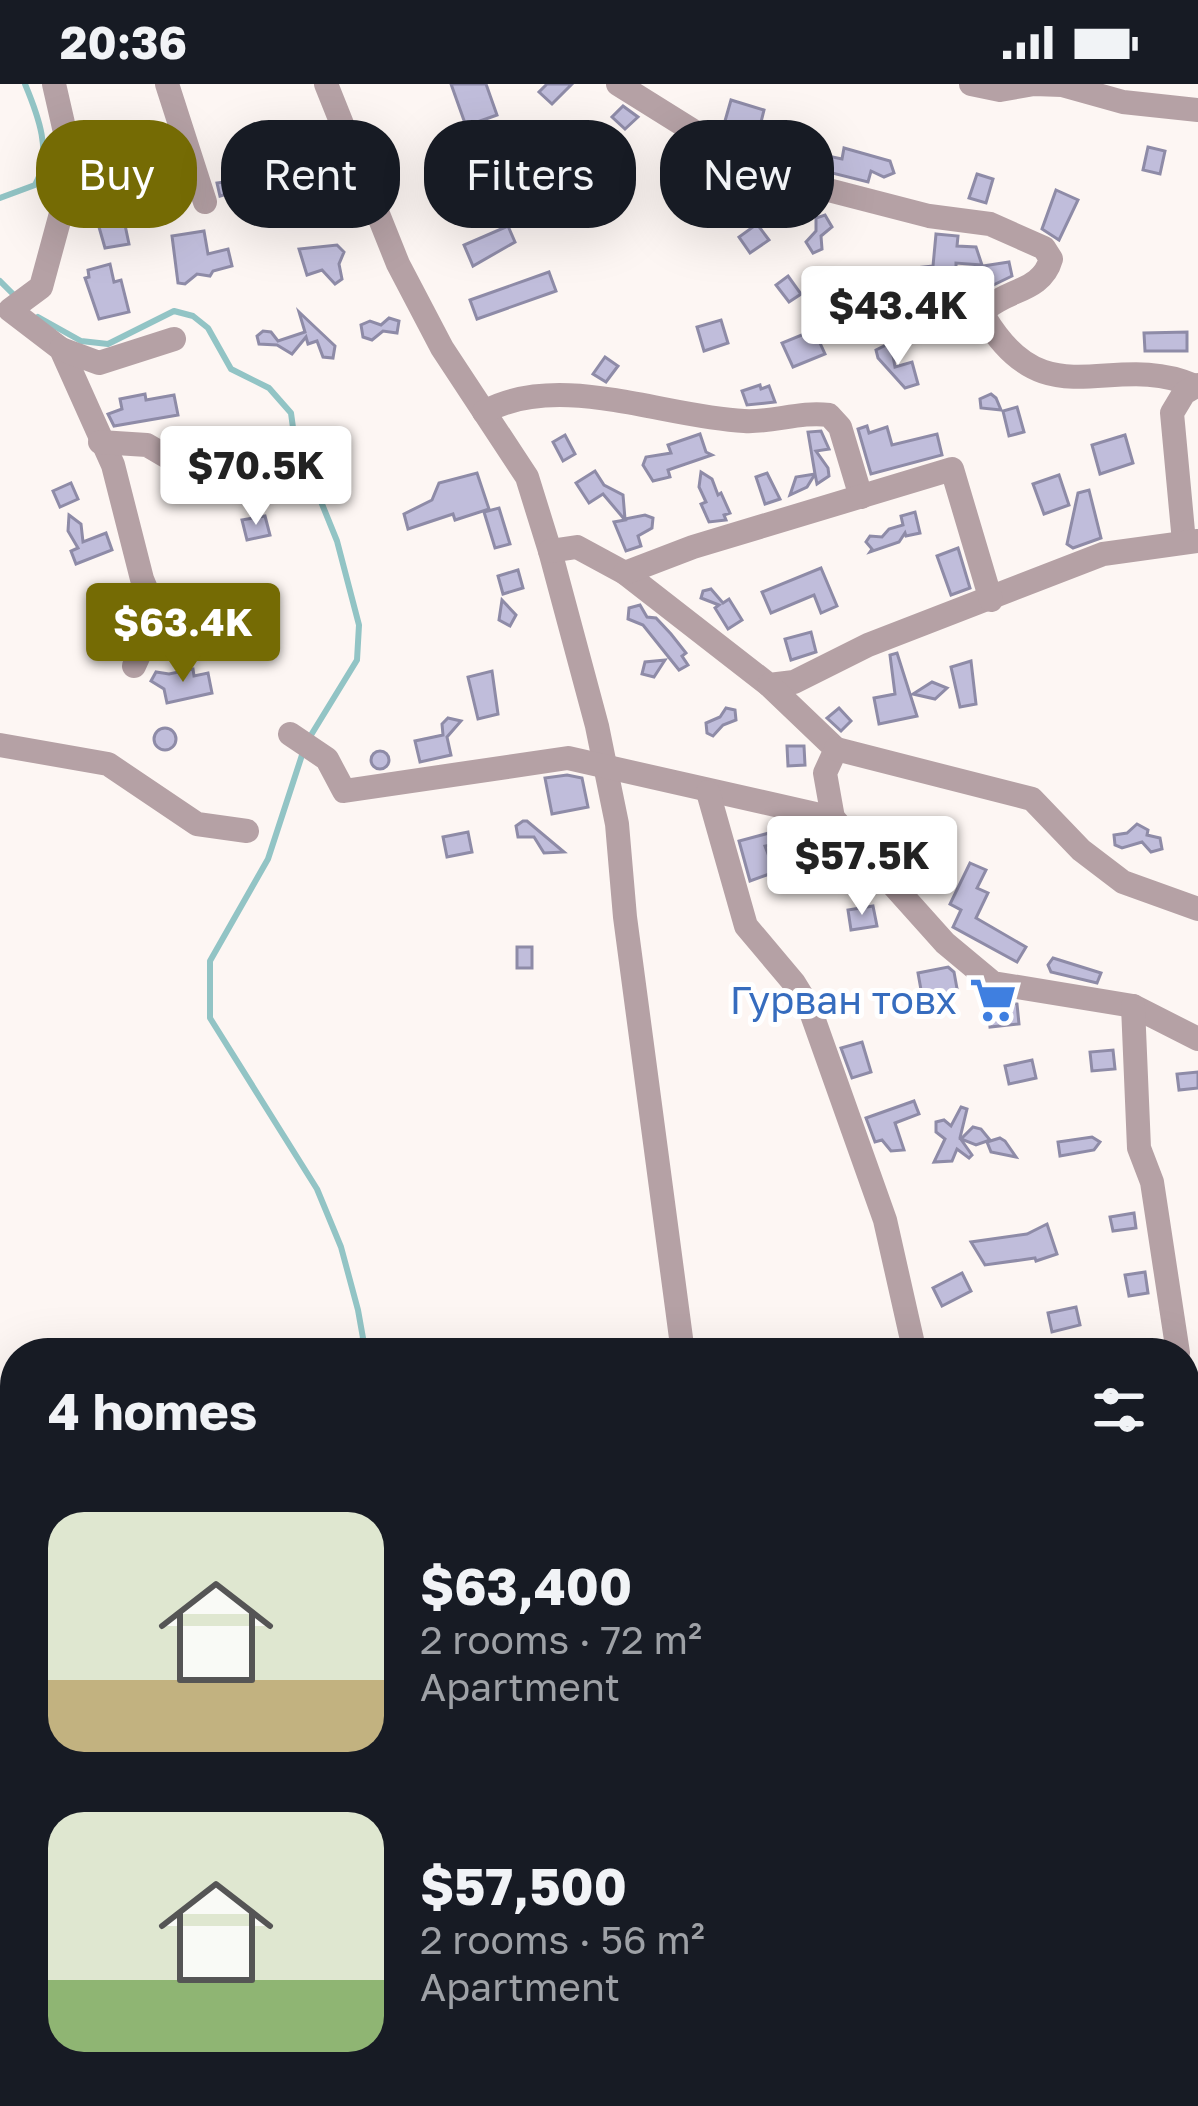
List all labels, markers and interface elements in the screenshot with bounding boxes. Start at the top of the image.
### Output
text: 20:36 [60,15,187,69]
chip: Buy [36,120,197,228]
chip: Rent [221,120,400,228]
chip: Filters [424,120,636,228]
chip: New [660,120,834,228]
pin: $43.4K [800,266,996,368]
text: $43.4K [828,281,968,328]
pin: $70.5K [158,426,354,528]
text: $70.5K [187,441,325,488]
pin: $63.4K [85,583,281,685]
text: $63.4K [113,598,253,645]
pin: $57.5K [764,816,960,918]
text: $57.5K [794,831,930,878]
supermarket icon: Гурван товх [968,975,1018,1025]
place label: Гурван товх [730,976,957,1023]
icon: filters [1086,1377,1152,1443]
text: 4 homes [48,1380,257,1441]
text: $63,400 [420,1555,632,1616]
icon: home [144,1560,288,1704]
text: 2 rooms · 72 m² [420,1616,702,1663]
text: Apartment [420,1663,620,1710]
text: $57,500 [420,1855,627,1916]
icon: home [144,1860,288,2004]
text: 2 rooms · 56 m² [420,1916,705,1963]
text: Apartment [420,1963,620,2010]

